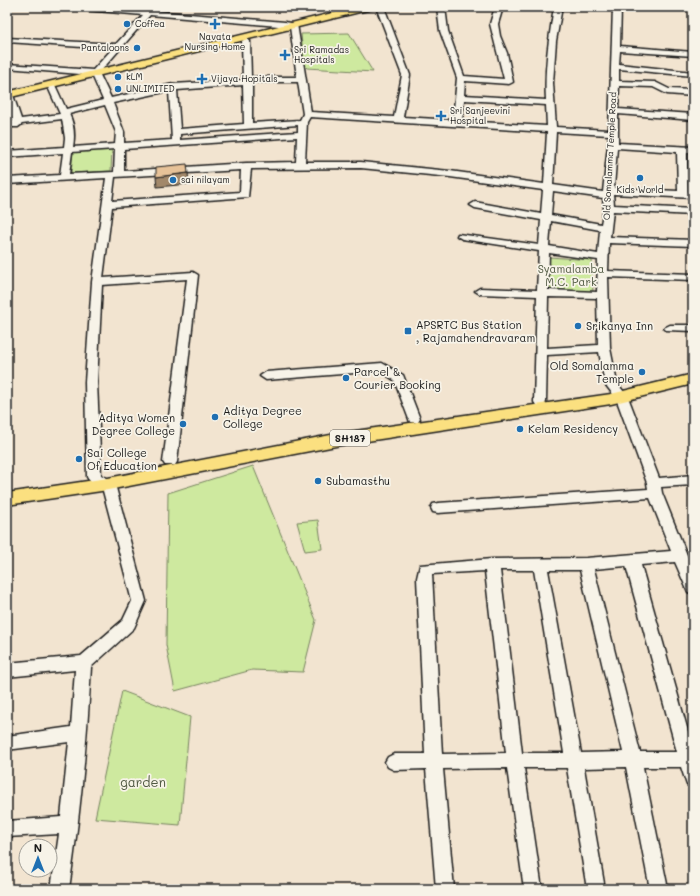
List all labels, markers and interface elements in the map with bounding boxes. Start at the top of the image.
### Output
place label: Coffea [135,18,165,29]
marker: Navata Nursing Home [209,18,221,30]
marker: Coffea [122,19,132,29]
place label: Navata Nursing Home [185,31,245,52]
place label: Pantaloons [81,42,129,53]
marker: Pantaloons [132,43,142,53]
place label: Sri Ramadas Hospitals [294,44,349,65]
marker: Sri Ramadas Hospitals [279,49,291,61]
place label: kLM [126,71,143,82]
marker: kLM [113,72,123,82]
marker: Vijaya Hopitals [196,73,208,85]
place label: Vijaya Hopitals [211,73,278,84]
place label: UNLIMITED [126,83,175,94]
marker: UNLIMITED [113,84,123,94]
street label: Old Somalamma Temple Road [601,91,618,220]
place label: Sri Sanjeevini Hospital [450,105,511,126]
marker: Sri Sanjeevini Hospital [435,110,447,122]
marker: Kids World [635,173,645,183]
place label: sai nilayam [181,174,230,185]
marker: sai nilayam [168,175,178,185]
place label: Kids World [617,184,664,195]
park label: Syamalamba M.C. Park [538,261,604,289]
place label: APSRTC Bus Station , Rajamahendravaram [416,317,535,345]
place label: Srikanya Inn [586,318,653,333]
marker: Srikanya Inn [573,321,583,331]
marker: APSRTC Bus Station , Rajamahendravaram [403,326,413,336]
place label: Old Somalamma Temple [550,358,634,386]
place label: Parcel & Courier Booking [354,364,441,392]
marker: Old Somalamma Temple [637,367,647,377]
marker: Parcel & Courier Booking [341,373,351,383]
place label: Aditya Degree College [223,403,302,431]
place label: Aditya Women Degree College [92,410,175,438]
marker: Aditya Degree College [210,412,220,422]
marker: Aditya Women Degree College [178,419,188,429]
place label: Kelam Residency [528,421,618,436]
marker: Kelam Residency [515,424,525,434]
road number: SH187 [330,430,370,446]
place label: Sai College Of Education [87,445,157,473]
marker: Sai College Of Education [74,454,84,464]
place label: Subamasthu [326,473,390,488]
marker: Subamasthu [313,476,323,486]
park label: garden [120,773,166,790]
north arrow [18,838,58,878]
text: N [34,840,42,855]

